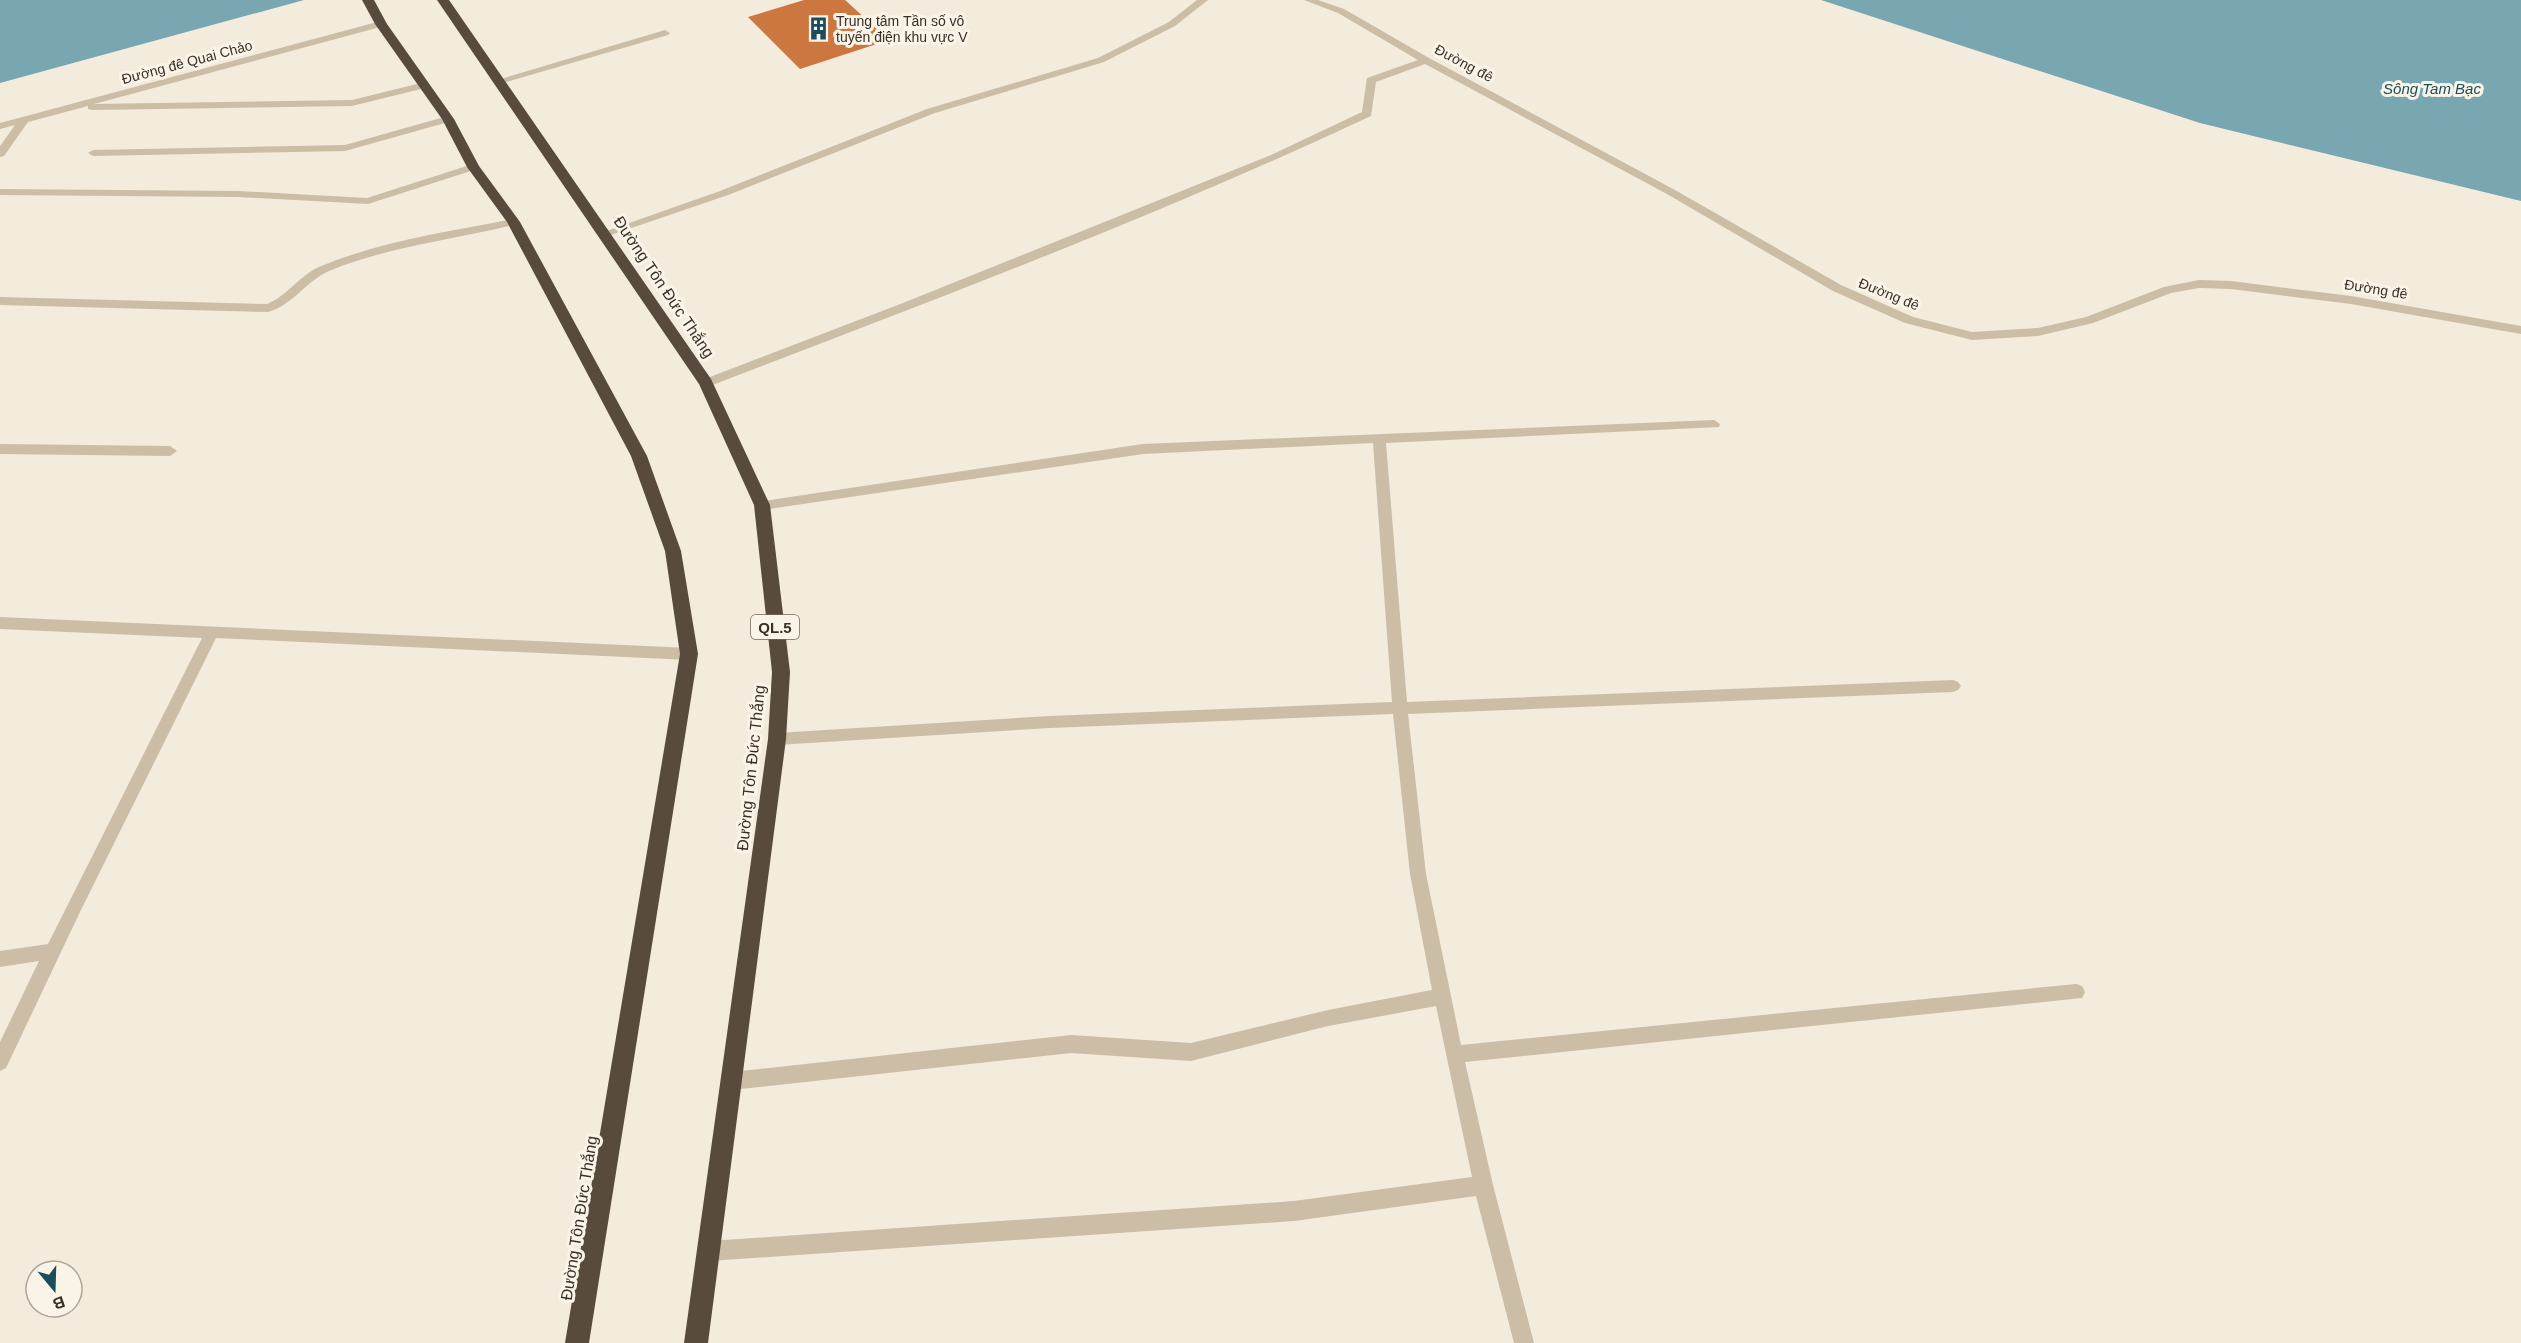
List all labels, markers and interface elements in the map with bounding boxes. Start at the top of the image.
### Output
place label: Trung tâm Tần số vô tuyến điện khu vực V [836,13,968,45]
building icon: Trung tâm Tần số vô tuyến điện khu vực V [805,16,831,42]
street label: Đường đê Quai Chảo [120,37,254,87]
street label: Đường đê [1432,41,1496,85]
water label: Sông Tam Bạc [2383,80,2481,97]
street label: Đường Tôn Đức Thắng [610,213,718,361]
street label: Đường đê [1856,275,1922,313]
street label: Đường đê [2343,276,2409,302]
road number: QL.5 [751,615,799,639]
street label: Đường Tôn Đức Thắng [733,684,768,852]
street label: Đường Tôn Đức Thắng [557,1134,600,1302]
north arrow [24,1259,84,1319]
text: B [50,1293,67,1313]

